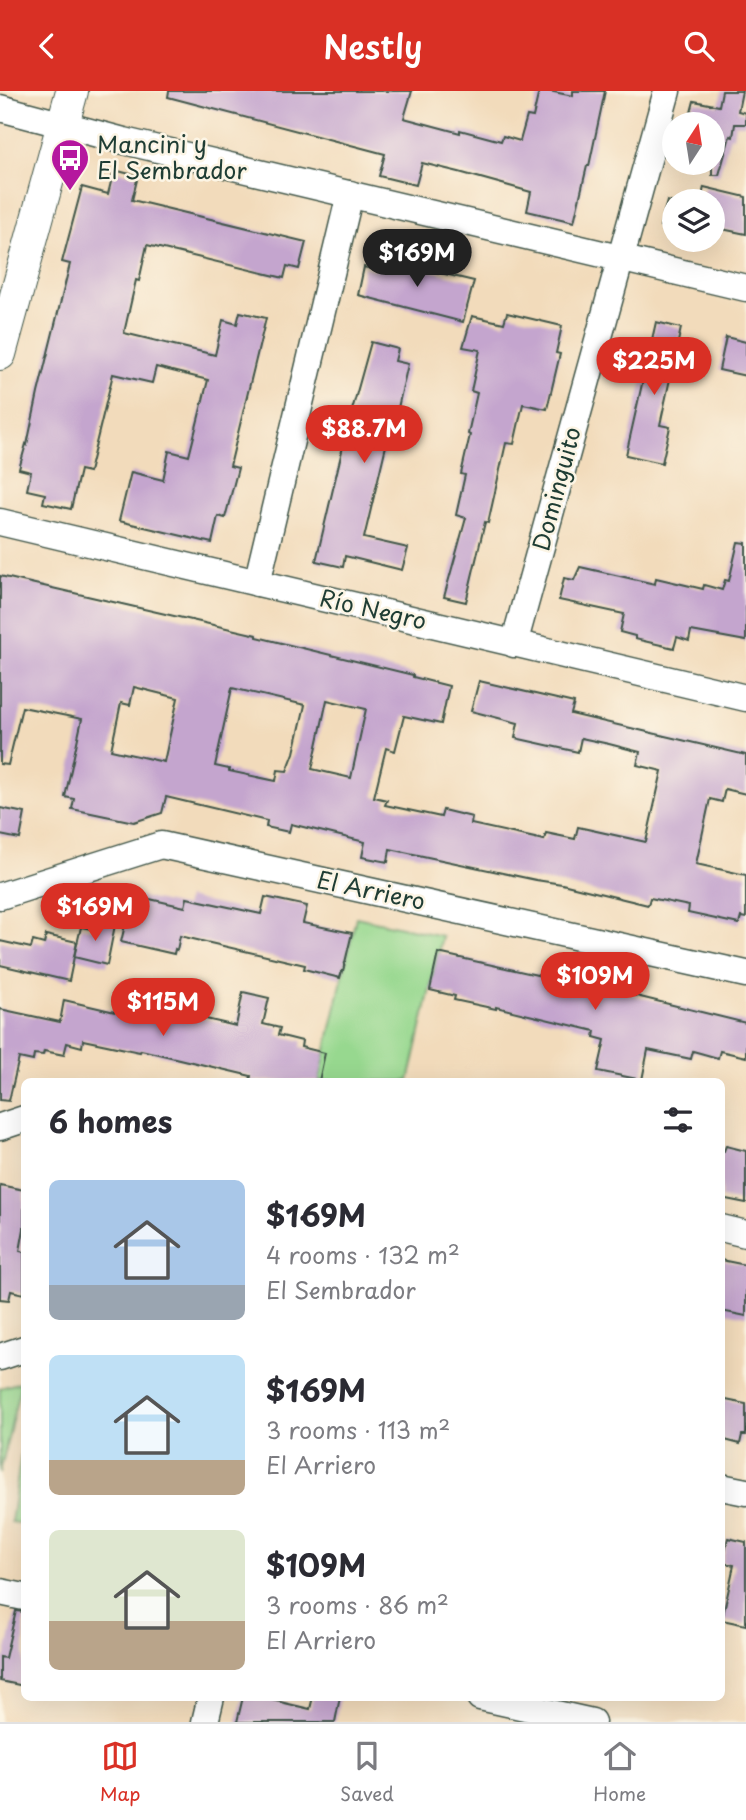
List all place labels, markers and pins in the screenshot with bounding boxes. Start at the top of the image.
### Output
place label: Mancini y El Sembrador [97,126,247,187]
bus stop icon: Mancini y El Sembrador [49,137,91,192]
pin: $169M [368,229,466,289]
pin: $225M [605,337,703,397]
pin: $88.7M [307,405,421,465]
pin: $169M [46,883,144,943]
pin: $109M [546,953,644,1012]
pin: $115M [114,979,212,1038]

